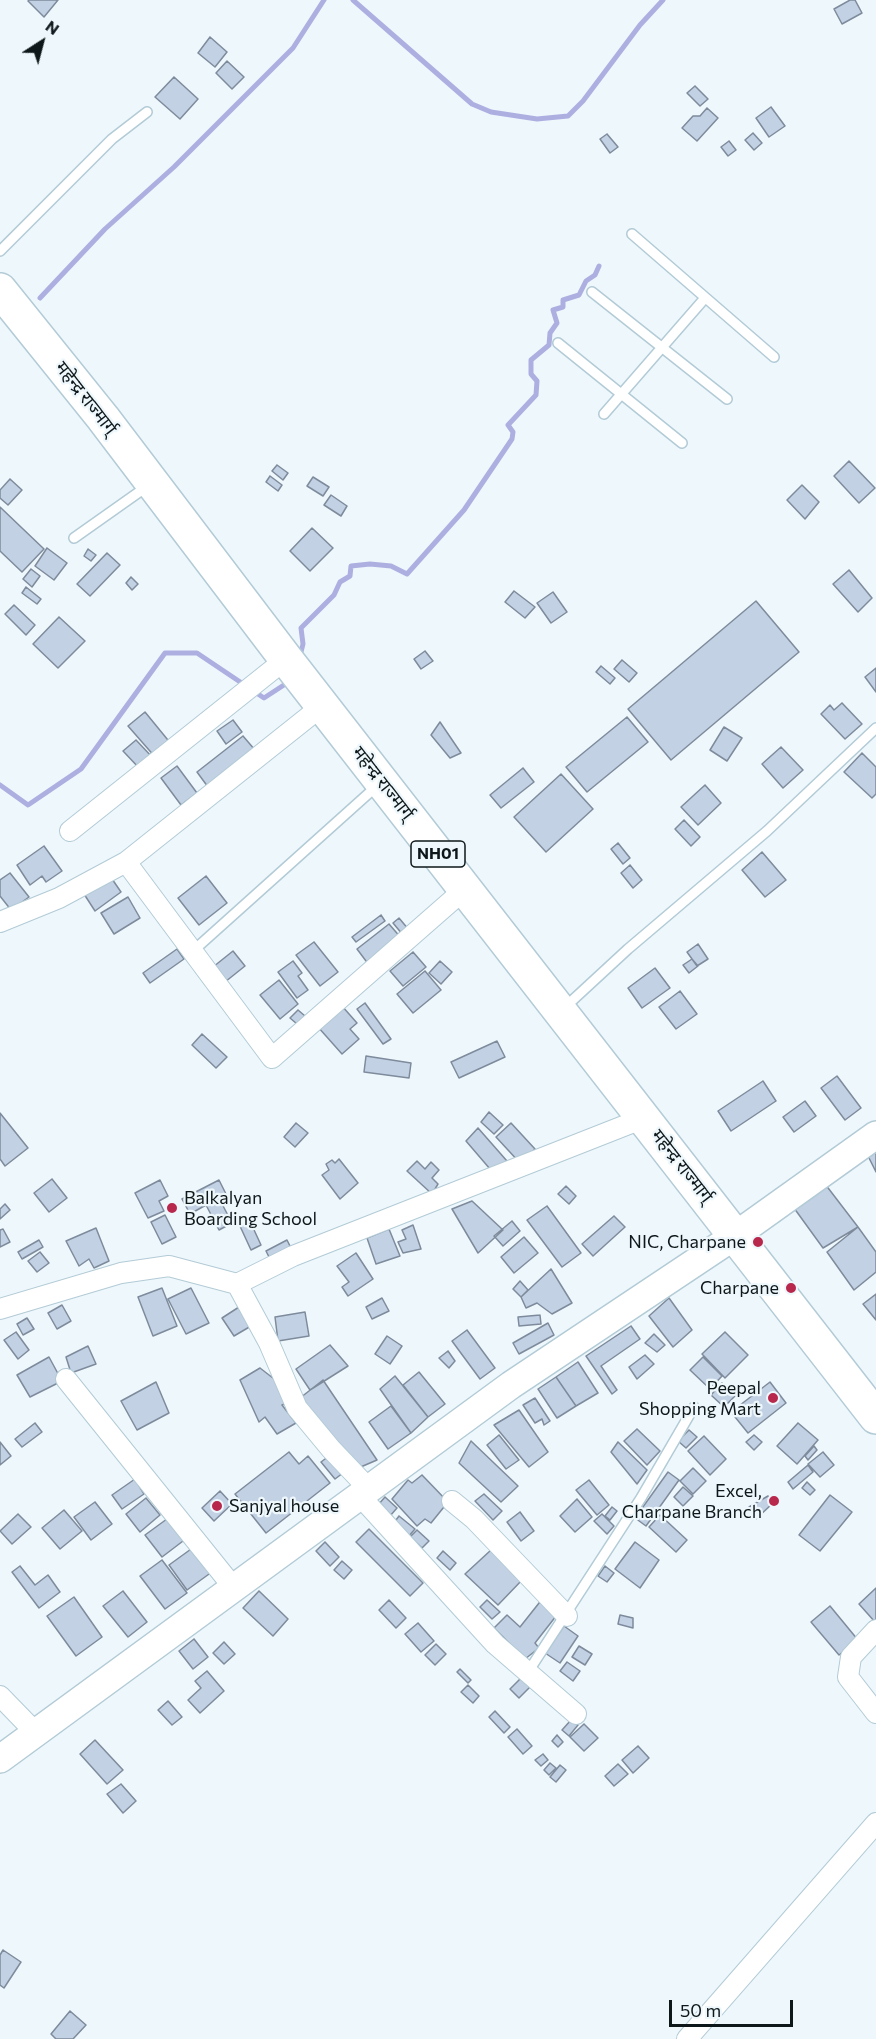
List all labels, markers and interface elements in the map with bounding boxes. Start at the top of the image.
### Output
north arrow [12,12,72,72]
text: N [42,16,63,38]
street label: महेन्द्र राज्मार्ग् [51,357,121,439]
street label: महेन्द्र राज्मार्ग् [348,742,418,824]
road number: NH01 [411,841,465,867]
street label: महेन्द्र राज्मार्ग् [647,1125,717,1207]
place label: Balkalyan Boarding School [184,1187,317,1230]
marker: Balkalyan Boarding School [165,1201,179,1215]
place label: NIC, Charpane [628,1231,746,1253]
marker: NIC, Charpane [751,1235,765,1249]
place label: Charpane [700,1277,779,1299]
marker: Charpane [784,1281,798,1295]
place label: Peepal Shopping Mart [639,1377,761,1420]
marker: Peepal Shopping Mart [766,1391,780,1405]
place label: Excel, Charpane Branch [622,1480,762,1522]
marker: Excel, Charpane Branch [767,1494,781,1508]
place label: Sanjyal house [229,1495,339,1517]
marker: Sanjyal house [210,1499,224,1513]
scale bar [672,1988,796,2026]
text: 50 m [680,1999,721,2021]

